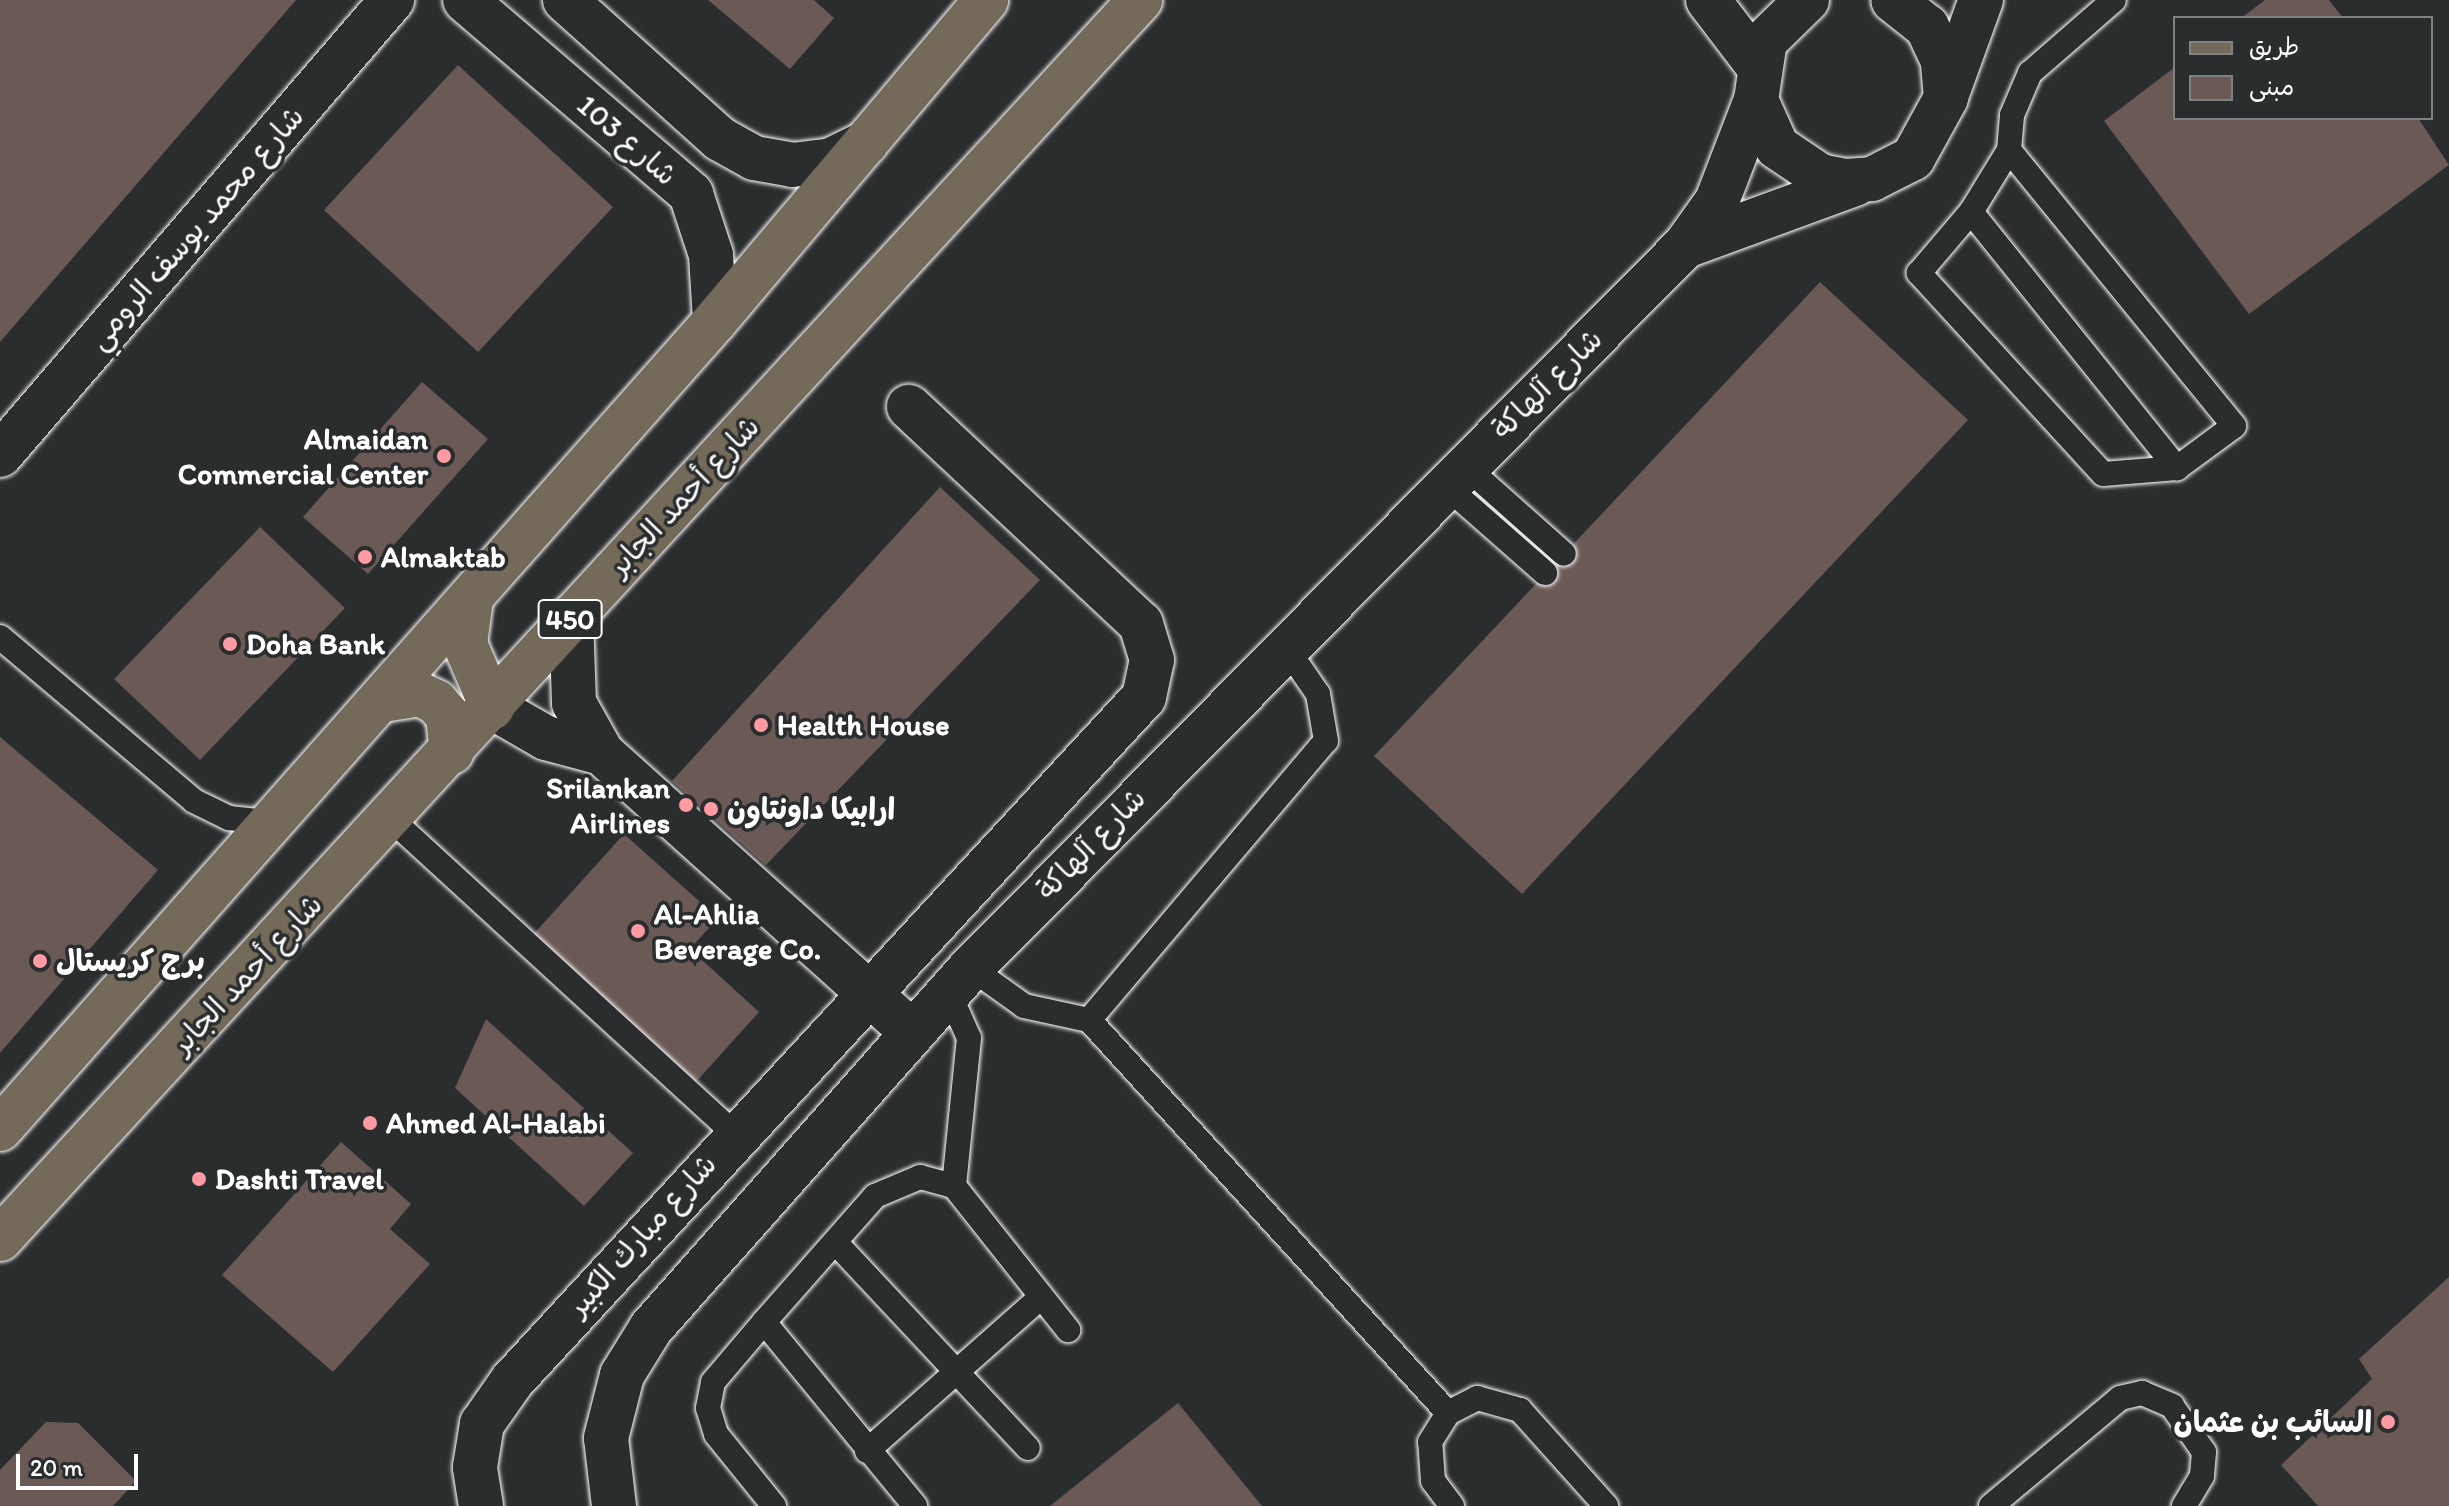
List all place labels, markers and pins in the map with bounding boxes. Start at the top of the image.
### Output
place label: Almaidan Commercial Center [177,421,428,492]
marker: Almaidan Commercial Center [435,447,453,465]
place label: Almaktab [381,539,506,575]
marker: Almaktab [356,548,374,566]
place label: Doha Bank [246,626,386,662]
marker: Doha Bank [221,635,239,653]
place label: Health House [777,707,950,743]
marker: Health House [752,716,770,734]
place label: Srilankan Airlines [546,770,670,840]
place label: ارابيكا داونتاون [727,791,895,827]
marker: Srilankan Airlines [677,796,695,814]
marker: ارابيكا داونتاون [702,800,720,818]
place label: Al-Ahlia Beverage Co. [654,896,821,966]
marker: Al-Ahlia Beverage Co. [629,922,647,940]
place label: برج كريستال [56,943,205,979]
marker: برج كريستال [31,952,49,970]
place label: Ahmed Al-Halabi [386,1105,606,1141]
marker: Ahmed Al-Halabi [361,1114,379,1132]
place label: Dashti Travel [215,1161,384,1197]
marker: Dashti Travel [190,1170,208,1188]
place label: السائب بن عثمان [2174,1404,2372,1440]
marker: السائب بن عثمان [2379,1413,2397,1431]

